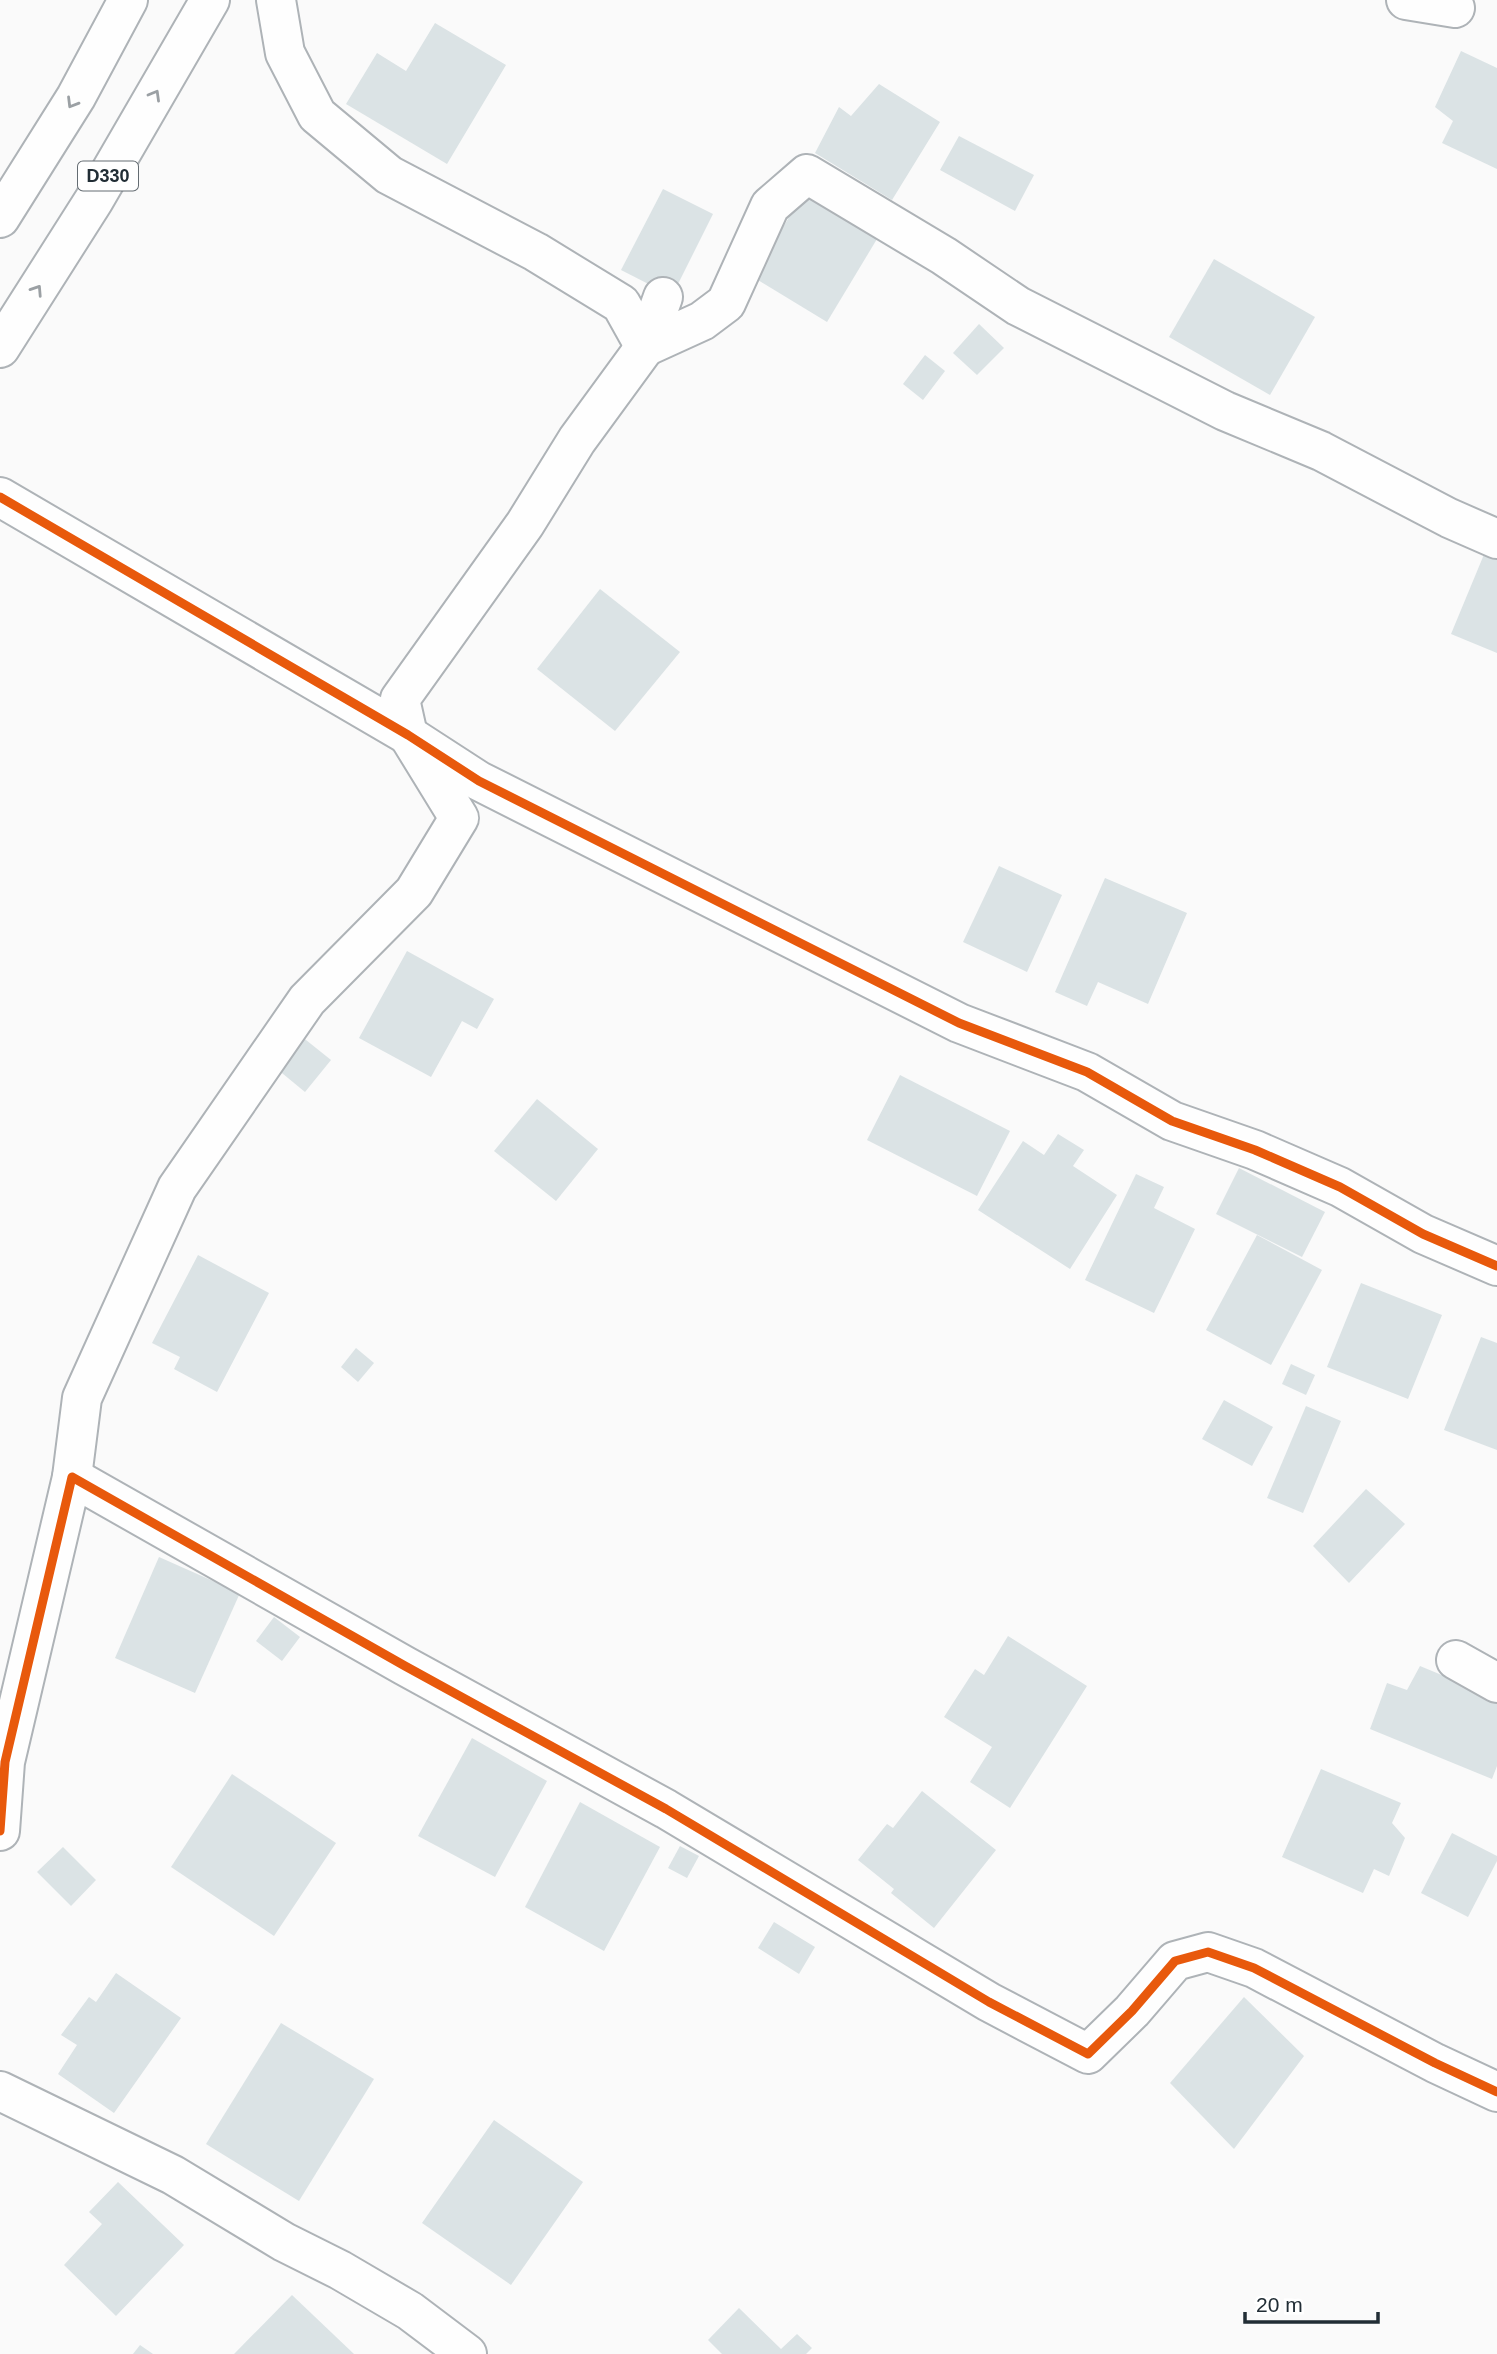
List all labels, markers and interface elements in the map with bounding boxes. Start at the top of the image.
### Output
one-way arrow [146,90,159,103]
one-way arrow [68,95,81,108]
road number: D330 [78,162,138,190]
one-way arrow [28,285,41,298]
scale bar [1245,2280,1378,2324]
text: 20 m [1256,2293,1303,2316]

